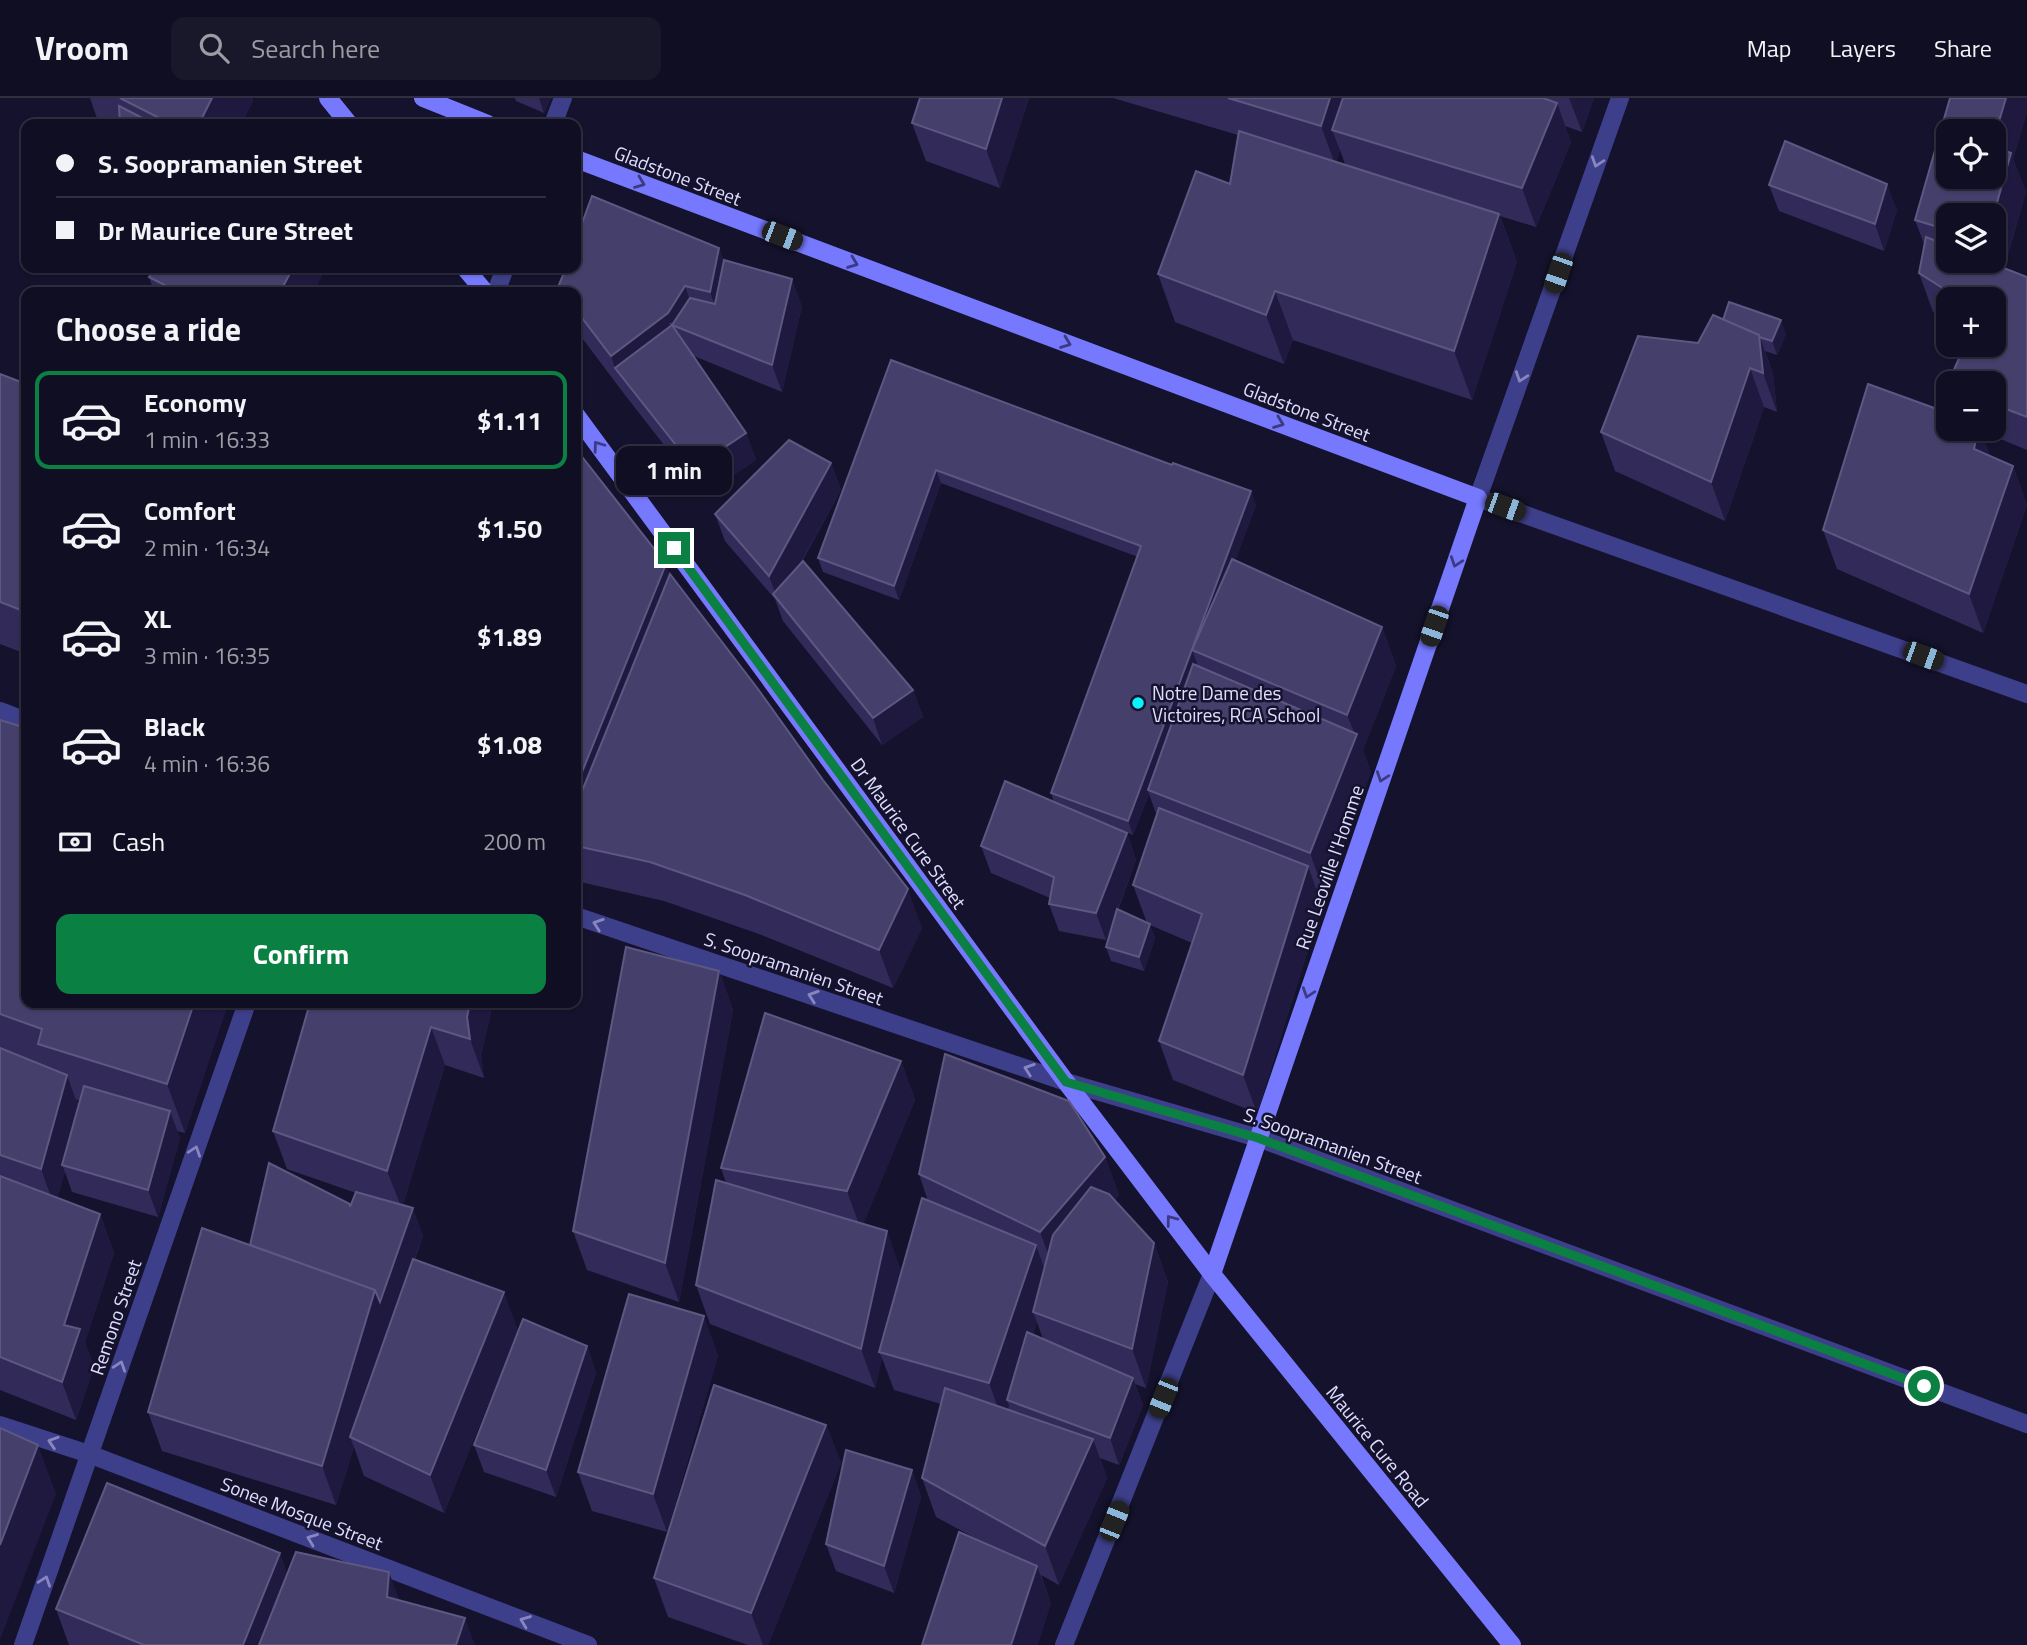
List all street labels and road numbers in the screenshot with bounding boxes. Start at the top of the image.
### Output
street label: Gladstone Street [610,137,746,213]
street label: Gladstone Street [1239,373,1375,449]
street label: Dr Maurice Cure Street [844,751,974,915]
street label: Rue Leoville l'Homme [1287,781,1371,953]
street label: S. Soopramanien Street [701,924,888,1012]
street label: S. Soopramanien Street [1240,1099,1426,1191]
street label: Remono Street [82,1255,148,1379]
street label: Maurice Cure Road [1320,1379,1436,1513]
street label: Sonee Mosque Street [217,1469,388,1557]

